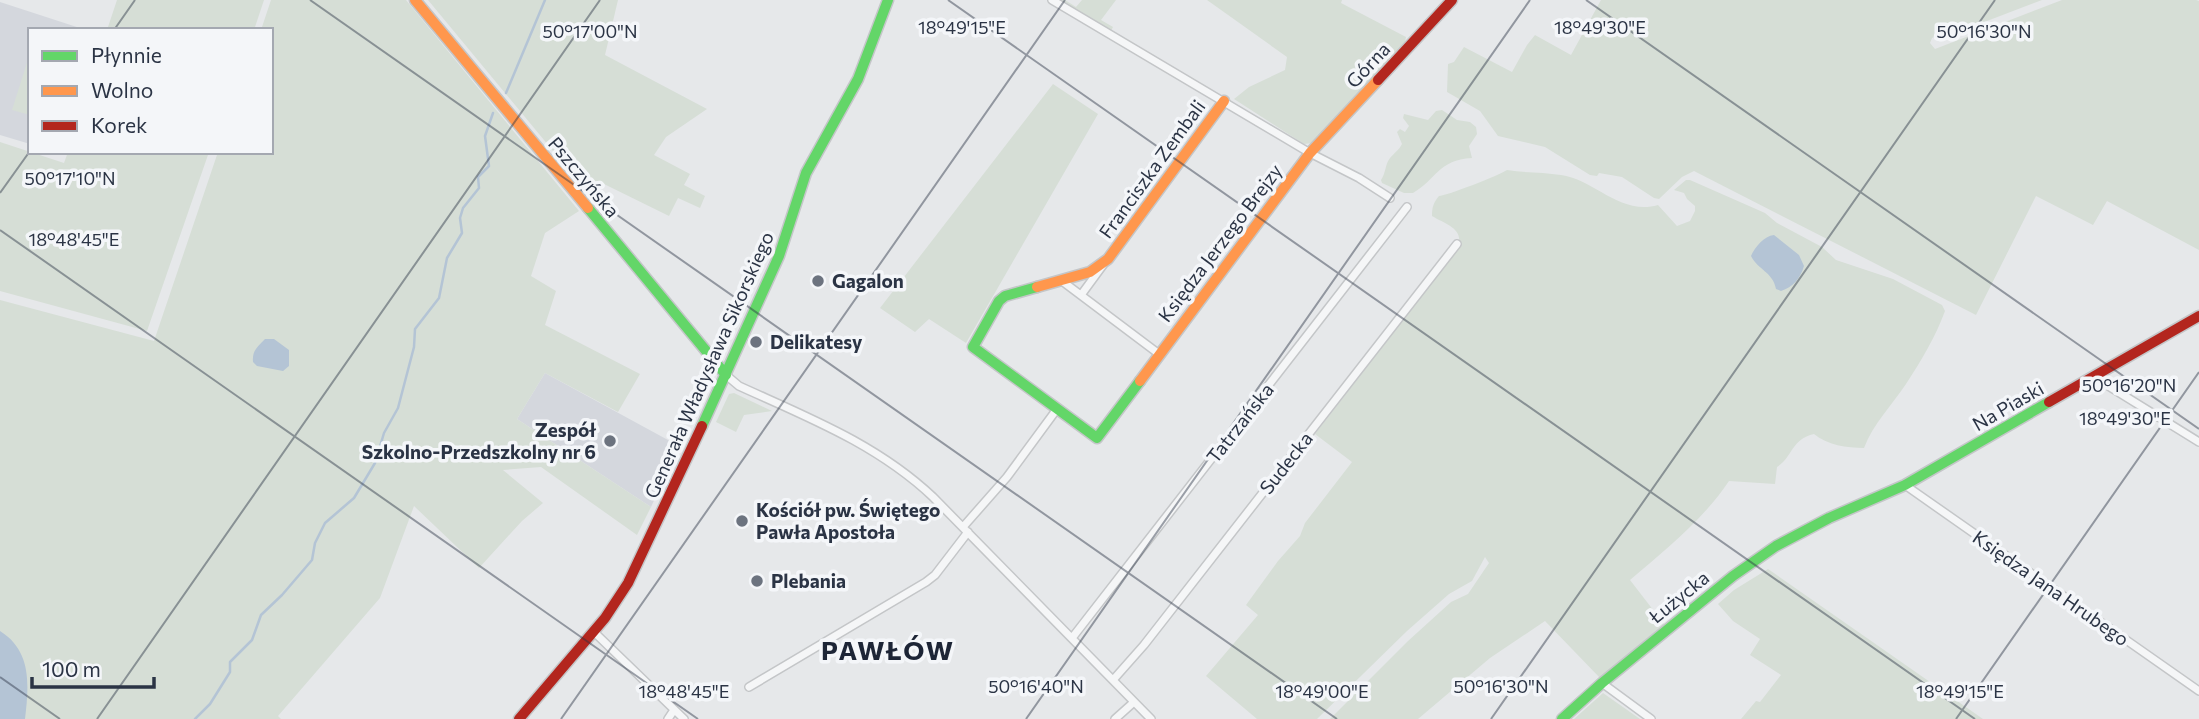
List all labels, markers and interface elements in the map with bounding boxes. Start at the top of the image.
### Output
text: 18°49'15"E [918,16,1006,38]
text: 18°49'30"E [1554,16,1646,38]
text: 50°17'00"N [542,20,638,42]
text: 50°16'30"N [1936,20,2032,42]
legend [28,28,273,154]
street label: Górna [1341,37,1394,92]
text: Płynnie [91,42,162,67]
text: Wolno [91,77,153,102]
street label: Franciszka Zembali [1094,95,1209,242]
text: Korek [91,112,147,137]
street label: Pszczyńska [544,132,625,222]
street label: Księdza Jerzego Brejzy [1153,159,1287,326]
text: 50°17'10"N [24,167,116,189]
text: 18°48'45"E [29,228,119,250]
street label: Generała Władysława Sikorskiego [639,228,778,502]
place label: Gagalon [832,269,904,292]
marker: Gagalon [810,273,826,289]
place label: Delikatesy [770,330,863,353]
marker: Delikatesy [748,334,764,350]
text: 50°16'20"N [2082,374,2176,396]
street label: Na Piaski [1968,376,2047,435]
street label: Tatrzańska [1201,378,1278,467]
text: 18°49'30"E [2079,407,2171,429]
place label: Zespół Szkolno-Przedszkolny nr 6 [362,418,596,463]
street label: Sudecka [1254,427,1317,498]
marker: Zespół Szkolno-Przedszkolny nr 6 [602,433,618,449]
place label: Kościół pw. Świętego Pawła Apostoła [756,498,940,543]
marker: Kościół pw. Świętego Pawła Apostoła [734,513,750,529]
street label: Księdza Jana Hrubego [1969,525,2134,650]
street label: Łużycka [1643,566,1713,628]
place label: Plebania [771,569,846,592]
marker: Plebania [749,573,765,589]
district label: PAWŁÓW [821,634,955,665]
scale bar [32,646,154,690]
text: 100 m [42,656,101,681]
text: 50°16'40"N [988,675,1084,697]
text: 50°16'30"N [1453,675,1549,697]
text: 18°48'45"E [639,680,729,702]
text: 18°49'00"E [1275,680,1369,702]
text: 18°49'15"E [1916,680,2004,702]

